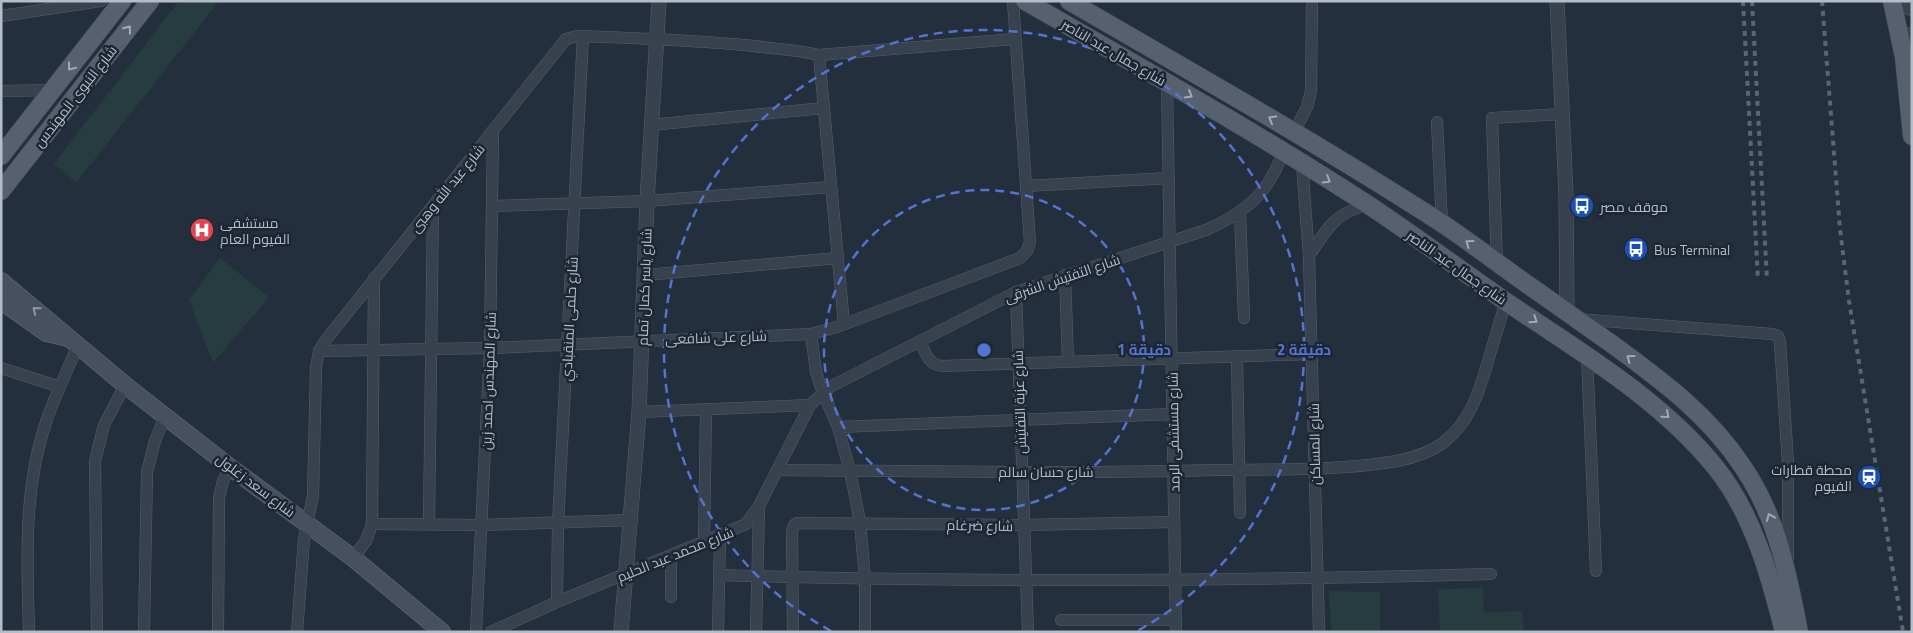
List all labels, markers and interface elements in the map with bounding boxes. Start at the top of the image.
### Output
street label: شارع جمال عبد الناصر [1057,13,1170,91]
one-way arrow [123,26,131,35]
street label: شارع النبوى المهندس [28,40,122,152]
one-way arrow [68,61,76,70]
one-way arrow [1183,89,1192,99]
one-way arrow [1269,116,1278,126]
street label: شارع عبد الله وهبى [405,139,489,237]
one-way arrow [1322,173,1331,183]
bus stop icon: موقف مصر [1569,193,1595,219]
place label: موقف مصر [1599,196,1668,217]
place label: مستشفى الفيوم العام [220,212,290,249]
hospital icon: مستشفى الفيوم العام [189,217,215,243]
street label: شارع جمال عبد الناصر [1402,224,1511,309]
street label: شارع ياسر كمال تمام [631,228,657,346]
bus stop icon: Bus Terminal [1623,236,1649,262]
place label: Bus Terminal [1654,239,1730,260]
one-way arrow [1465,240,1475,249]
street label: شارع التفتيش الشرقى [1001,248,1123,308]
street label: شارع حلمى المنقبادي [555,256,585,382]
one-way arrow [33,307,42,315]
street label: شارع المهندس احمد زين [475,312,501,450]
one-way arrow [1529,314,1538,323]
street label: شارع على شافعى [665,325,767,349]
text: 1 دقيقة [1117,338,1171,361]
text: 2 دقيقة [1277,338,1331,361]
centre of rings [975,341,993,359]
street label: شارع عزبة التفتيش [1007,350,1031,454]
one-way arrow [1627,355,1636,363]
street label: شارع مستشفى الرمد [1161,372,1185,492]
street label: شارع المساكن [1303,403,1325,485]
one-way arrow [1660,410,1669,419]
street label: شارع سعد زغلول [212,448,300,522]
place label: محطة قطارات الفيوم [1771,459,1852,496]
street label: شارع حسان سالم [998,461,1094,482]
station icon: محطة قطارات الفيوم [1856,464,1882,490]
one-way arrow [1765,513,1776,522]
street label: شارع ضرغام [947,514,1013,536]
street label: شارع محمد عبد الحليم [613,521,737,587]

